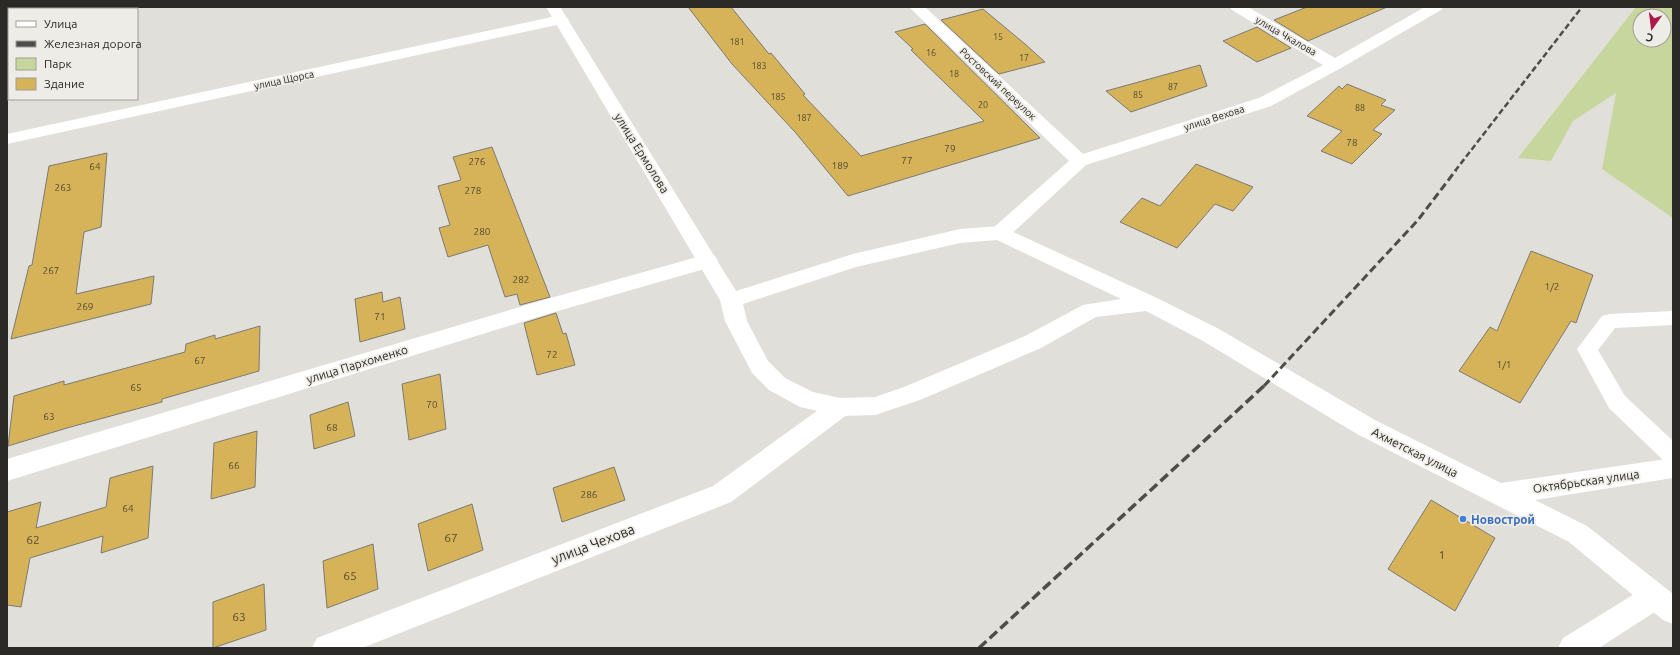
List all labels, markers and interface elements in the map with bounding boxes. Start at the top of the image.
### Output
legend [8,8,138,100]
north arrow [1632,8,1672,48]
street label: улица Чкалова [1254,14,1318,58]
text: Улица [44,17,77,30]
text: С [1645,31,1654,44]
house number: 15 [993,32,1003,42]
text: Железная дорога [44,37,142,50]
house number: 181 [729,37,745,47]
street label: Ростовский переулок [958,46,1038,122]
house number: 16 [926,48,936,58]
house number: 17 [1019,53,1029,63]
text: Парк [44,57,72,70]
house number: 183 [751,61,767,71]
street label: улица Щорса [253,68,315,92]
house number: 18 [949,69,959,79]
text: Здание [44,77,85,90]
house number: 87 [1168,82,1178,92]
house number: 85 [1133,90,1143,100]
house number: 185 [770,92,786,102]
house number: 20 [978,100,988,110]
street label: улица Вехова [1182,103,1246,133]
house number: 88 [1355,103,1365,113]
street label: улица Ермолова [612,111,672,195]
house number: 187 [796,113,812,123]
house number: 78 [1346,137,1358,148]
house number: 79 [944,143,956,154]
house number: 77 [901,155,913,166]
house number: 276 [469,156,486,167]
house number: 189 [832,160,848,171]
house number: 64 [89,161,101,172]
house number: 263 [55,182,71,193]
house number: 278 [465,185,482,196]
house number: 280 [474,226,491,237]
house number: 267 [43,265,59,276]
house number: 282 [513,274,529,285]
house number: 1/2 [1545,281,1559,292]
house number: 269 [77,301,93,312]
house number: 71 [374,311,386,322]
street label: улица Пархоменко [305,342,409,386]
house number: 72 [546,349,558,360]
house number: 67 [194,355,206,366]
house number: 1/1 [1497,359,1511,370]
house number: 65 [130,382,142,393]
house number: 70 [426,399,438,410]
house number: 63 [43,411,55,422]
house number: 68 [326,422,338,433]
street label: Ахметская улица [1370,425,1460,479]
house number: 66 [228,460,240,471]
street label: Октябрьская улица [1532,467,1640,495]
house number: 286 [581,489,598,500]
house number: 64 [122,503,134,514]
place label: Новострой [1471,513,1535,526]
marker: Новострой [1458,514,1468,524]
street label: улица Чехова [549,521,637,567]
house number: 67 [444,531,458,544]
house number: 62 [26,533,40,546]
house number: 1 [1439,548,1445,561]
house number: 65 [343,569,357,582]
house number: 63 [232,610,246,623]

